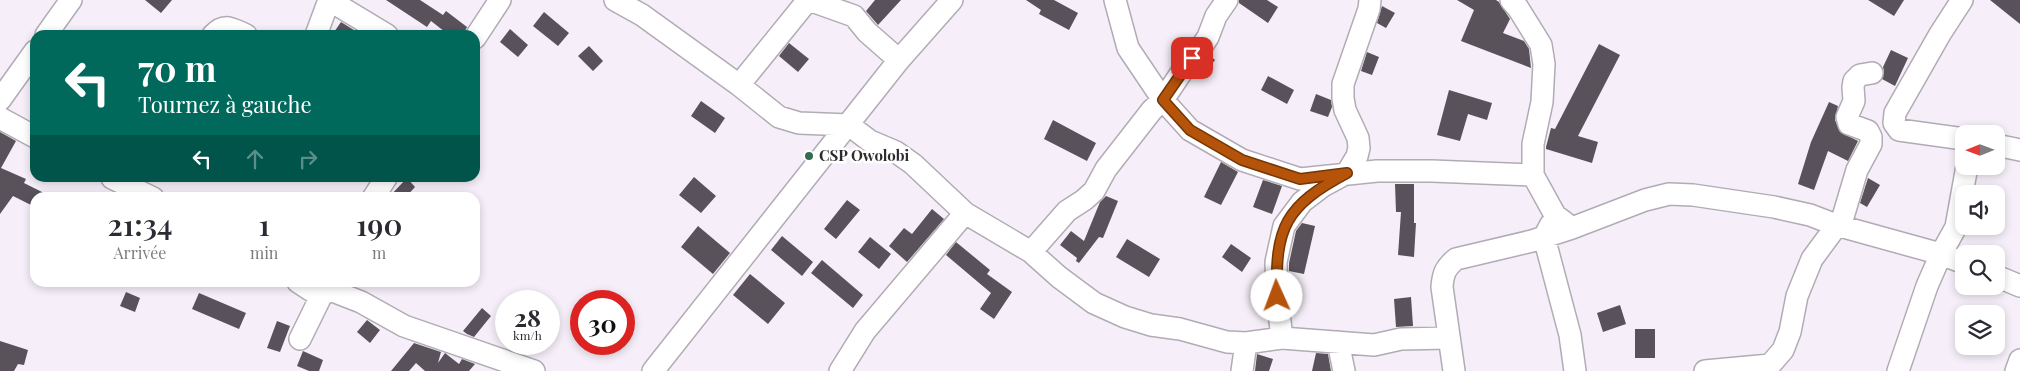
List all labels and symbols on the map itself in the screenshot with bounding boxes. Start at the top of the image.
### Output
pin [1171,37,1213,79]
north arrow [1955,125,2005,175]
place label: CSP Owolobi [819,145,910,165]
marker: CSP Owolobi [803,150,815,162]
position arrow [1250,269,1302,321]
speed limit sign: 30 [570,290,635,355]

